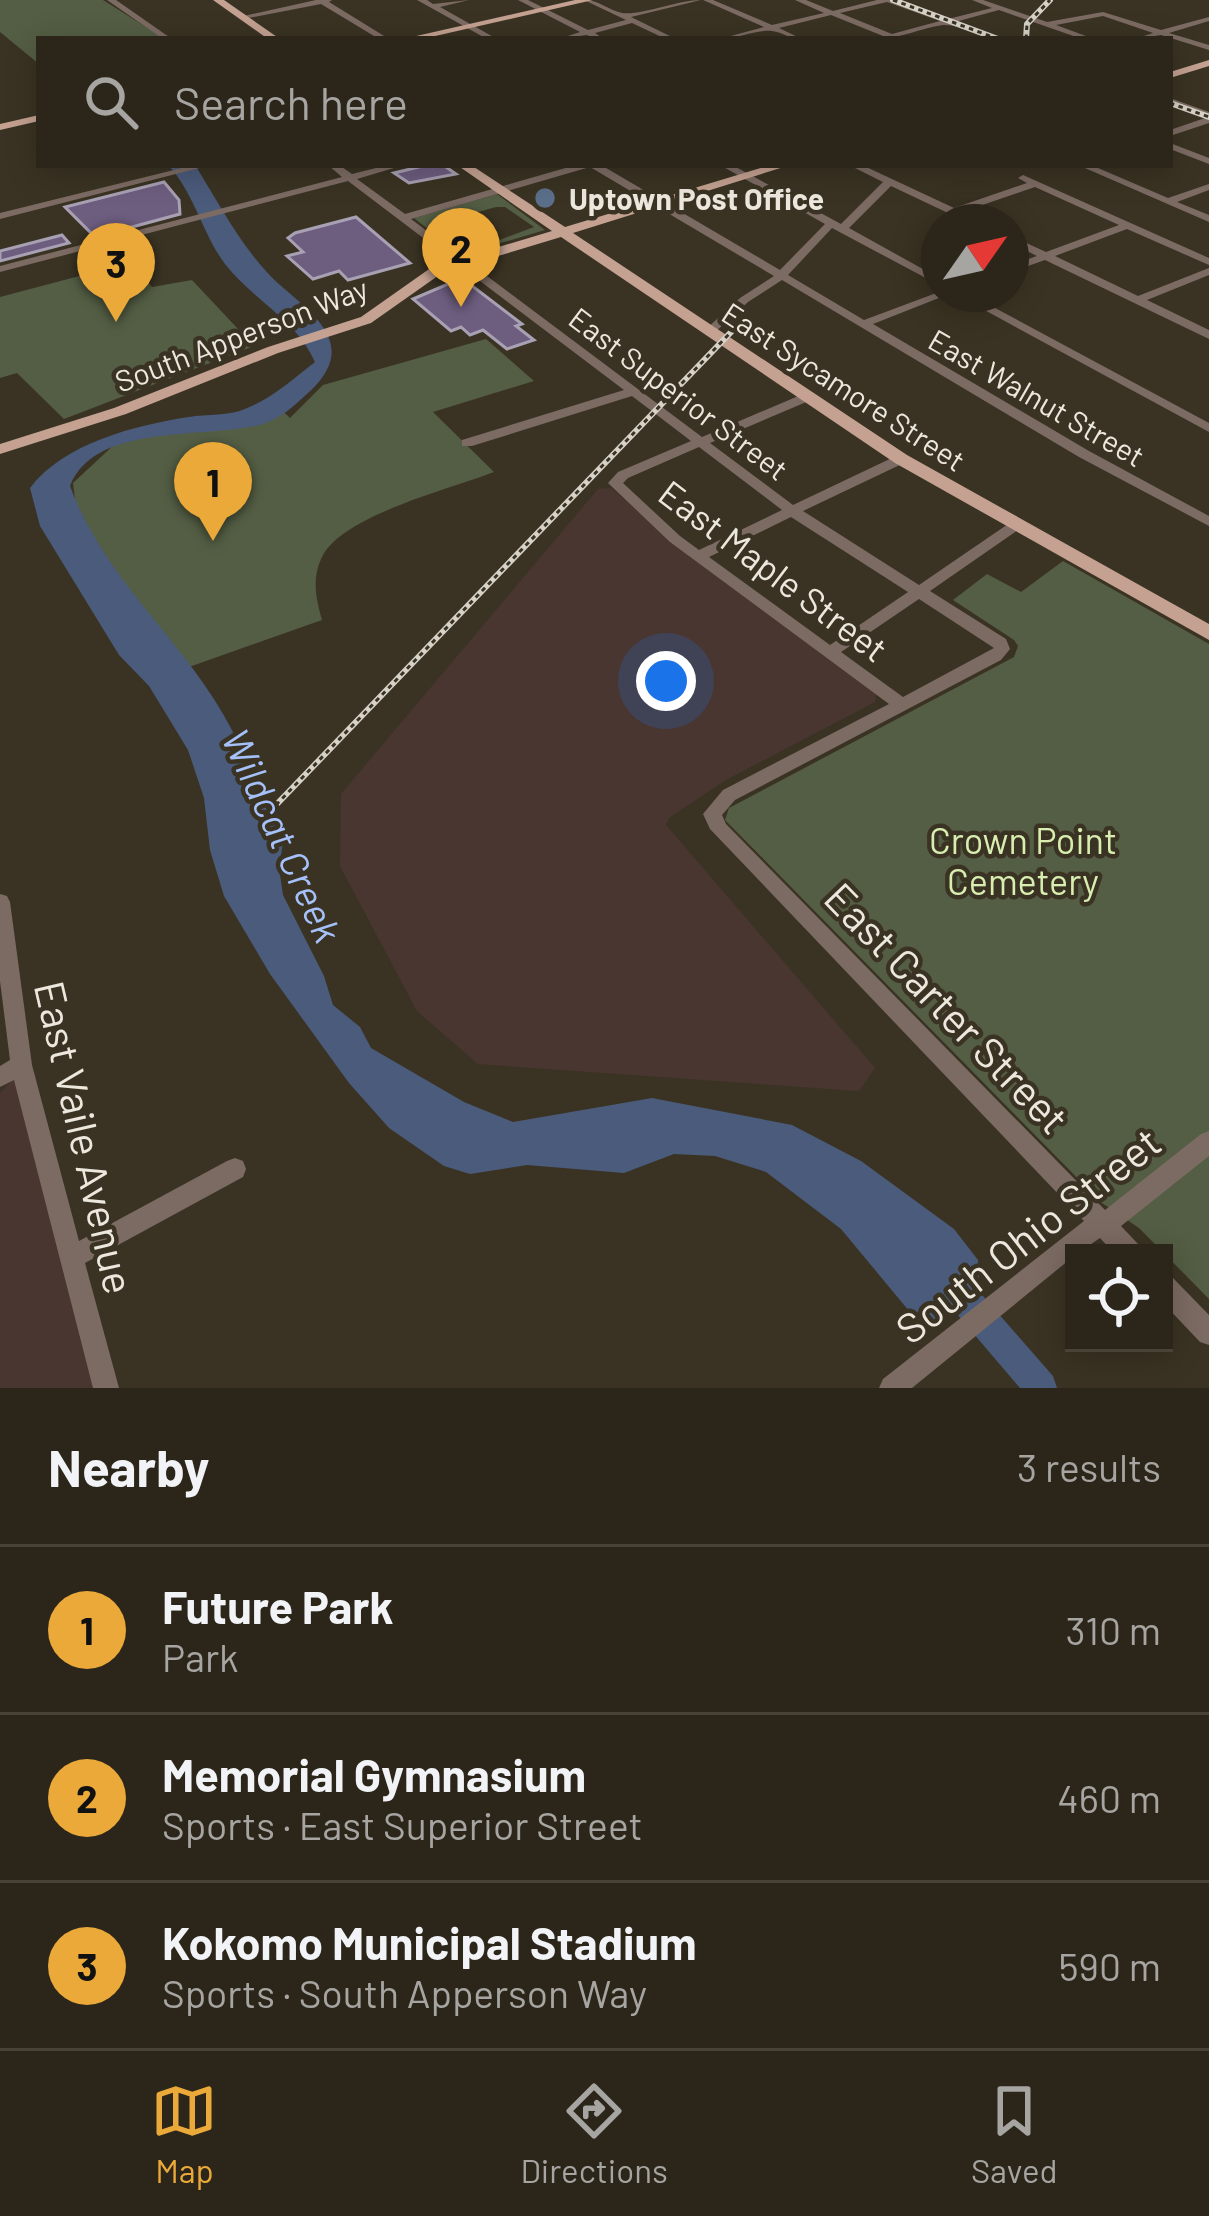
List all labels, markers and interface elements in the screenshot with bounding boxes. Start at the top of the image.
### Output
search box [36,36,1173,168]
icon: search [78,69,144,135]
text: Search here [174,75,408,129]
place label: Uptown Post Office [569,180,824,216]
marker: Uptown Post Office [532,185,558,211]
north arrow [921,204,1029,312]
pin: 2 [422,208,500,307]
pin: 3 [77,223,155,322]
street label: South Apperson Way [110,269,373,399]
street label: East Sycamore Street [716,294,972,478]
street label: East Superior Street [563,299,795,487]
street label: East Walnut Street [923,321,1151,473]
pin: 1 [174,442,252,541]
street label: East Maple Street [651,470,897,670]
your location [636,651,696,711]
water label: Wildcat Creek [213,721,353,949]
park label: Crown Point Cemetery [929,818,1117,902]
street label: East Carter Street [816,871,1080,1143]
street label: East Vaile Avenue [26,976,146,1298]
street label: South Ohio Street [885,1115,1169,1353]
map controls [1065,1244,1173,1352]
button: locate [1065,1244,1173,1352]
text: Nearby [48,1436,209,1497]
text: 3 results [1017,1443,1161,1490]
text: Future Park [162,1579,393,1633]
text: 1 [80,1606,94,1653]
text: 310 m [1065,1606,1161,1653]
text: Park [162,1633,239,1680]
text: Memorial Gymnasium [162,1747,586,1801]
text: 2 [76,1774,98,1821]
text: 460 m [1057,1774,1161,1821]
text: Sports · East Superior Street [162,1801,643,1848]
text: Kokomo Municipal Stadium [162,1915,697,1969]
text: 3 [76,1942,98,1989]
text: 590 m [1059,1942,1161,1989]
text: Sports · South Apperson Way [162,1969,647,2016]
tab: Map [151,2078,217,2190]
tab: Directions [520,2078,668,2190]
tab: Saved [971,2078,1058,2190]

